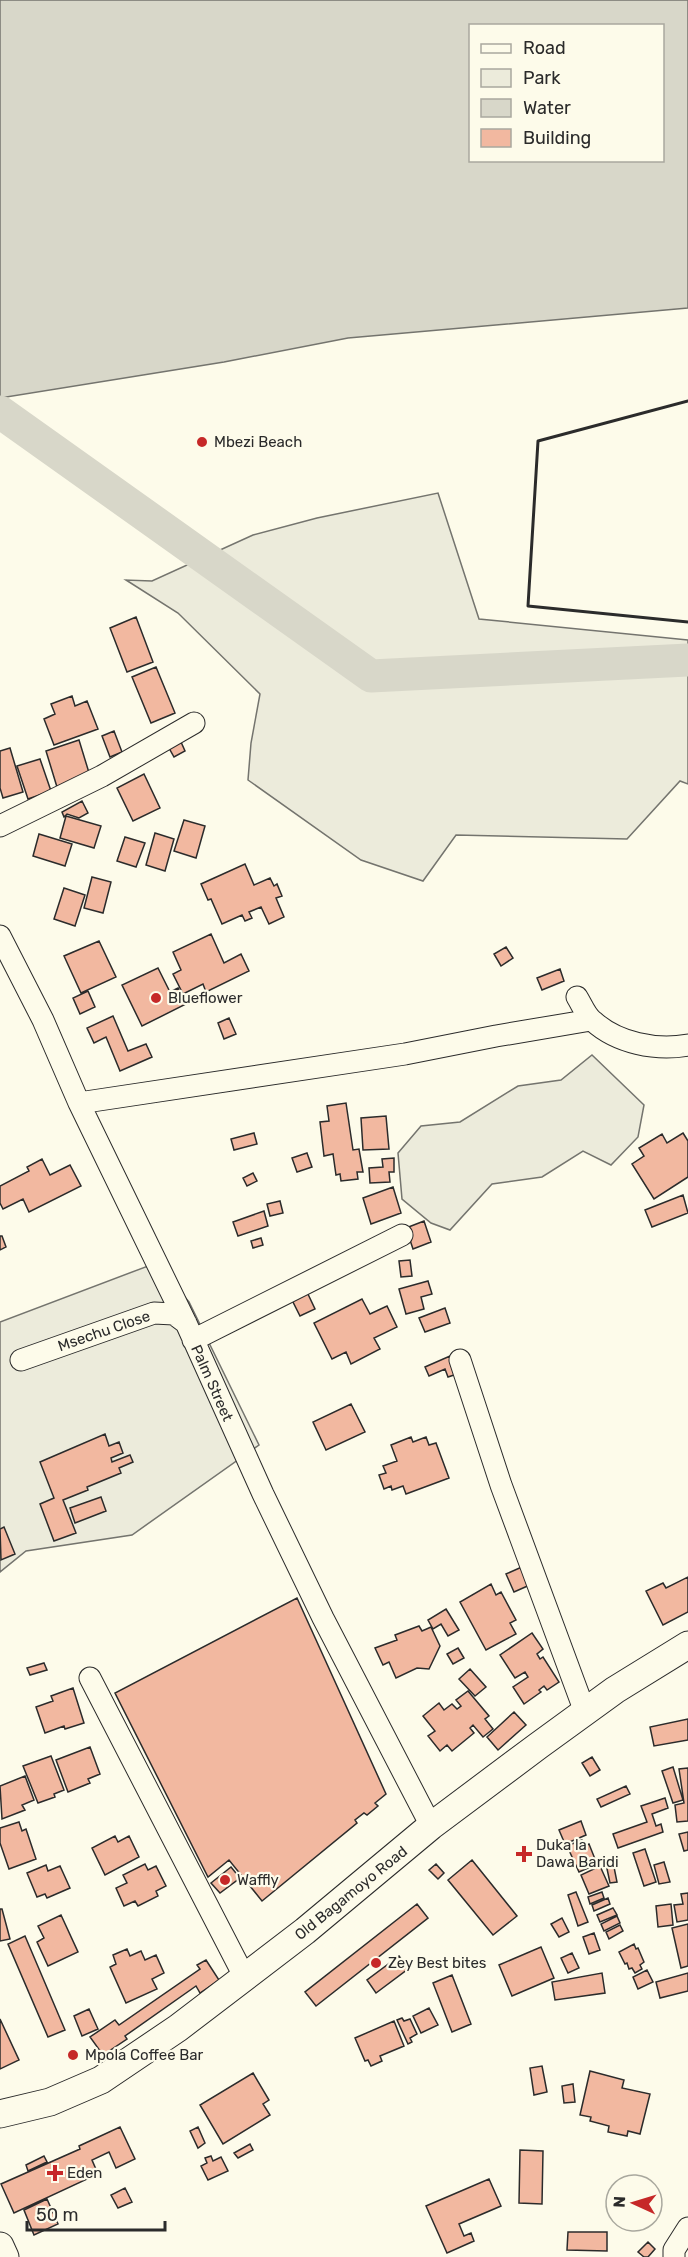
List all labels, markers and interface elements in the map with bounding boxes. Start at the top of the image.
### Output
legend [469,24,664,162]
text: Road [523,37,566,59]
text: Park [523,67,561,89]
text: Water [523,97,571,119]
text: Building [523,127,591,149]
place label: Mbezi Beach [214,433,302,451]
marker: Mbezi Beach [195,435,209,449]
place label: Blueflower [168,989,243,1007]
marker: Blueflower [149,991,163,1005]
street label: Msechu Close [56,1307,152,1355]
street label: Palm Street [187,1342,237,1424]
place label: Duka la Dawa Baridi [536,1836,619,1871]
street label: Old Bagamoyo Road [291,1842,411,1944]
marker: Duka la Dawa Baridi [517,1847,531,1861]
place label: Waffly [237,1871,279,1889]
marker: Waffly [218,1873,232,1887]
place label: Zey Best bites [388,1954,487,1972]
marker: Zey Best bites [369,1956,383,1970]
place label: Mpola Coffee Bar [85,2046,204,2064]
marker: Mpola Coffee Bar [66,2048,80,2062]
place label: Eden [67,2164,102,2182]
marker: Eden [48,2166,62,2180]
north arrow [604,2173,664,2233]
scale bar [27,2194,165,2232]
text: N [610,2196,629,2208]
text: 50 m [36,2204,79,2226]

